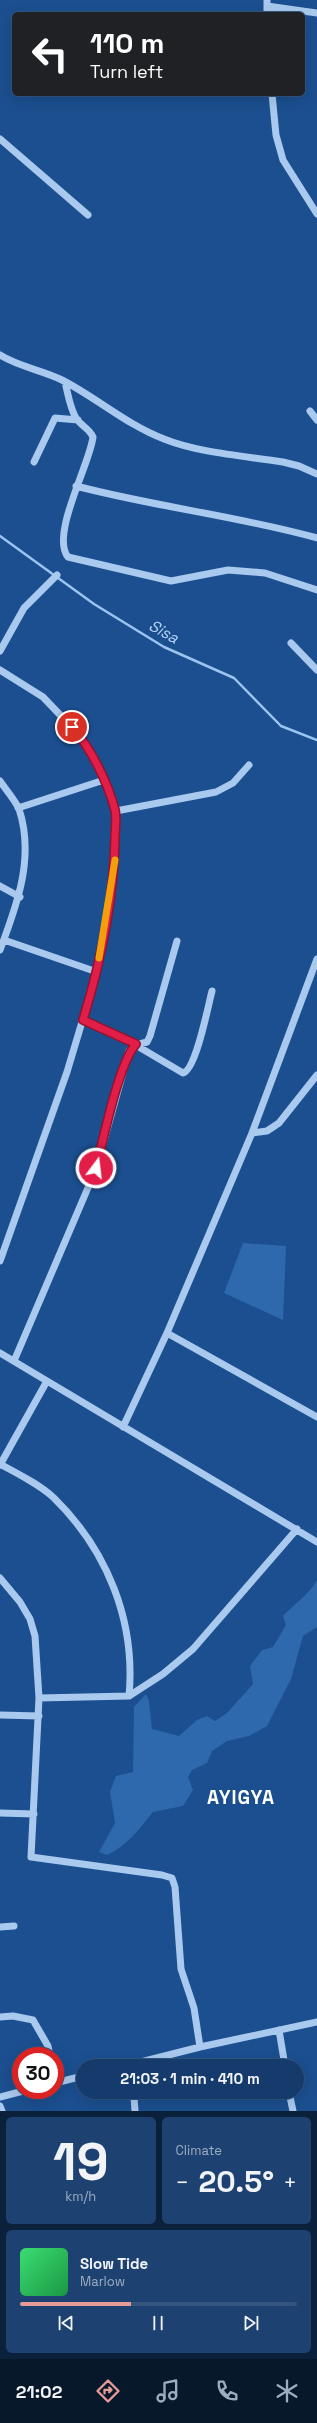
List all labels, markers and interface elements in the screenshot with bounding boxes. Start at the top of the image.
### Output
text: 110 m [90,25,164,61]
icon: left [24,28,76,80]
text: Turn left [90,60,163,83]
water label: Sisa [145,615,183,649]
pin [55,710,89,744]
icon: arrive [61,716,83,738]
position arrow [75,1147,117,1189]
district label: AYIGYA [207,1785,275,1810]
speed limit sign: 30 [12,2047,64,2099]
text: 21:03 · 1 min · 410 m [120,2069,260,2088]
text: 19 [53,2129,109,2195]
text: Climate [176,2142,222,2159]
text: 20.5° [198,2162,274,2201]
text: − [176,2168,189,2196]
text: + [283,2168,297,2196]
text: km/h [65,2188,96,2205]
text: Slow Tide [80,2254,148,2273]
text: Marlow [80,2273,125,2290]
icon: previous [55,2312,77,2334]
icon: pause [147,2312,169,2334]
icon: next [240,2312,262,2334]
icon: directions [94,2377,122,2405]
icon: music [154,2377,182,2405]
icon: phone [213,2377,241,2405]
icon: climate [273,2377,301,2405]
text: 21:02 [16,2380,62,2403]

